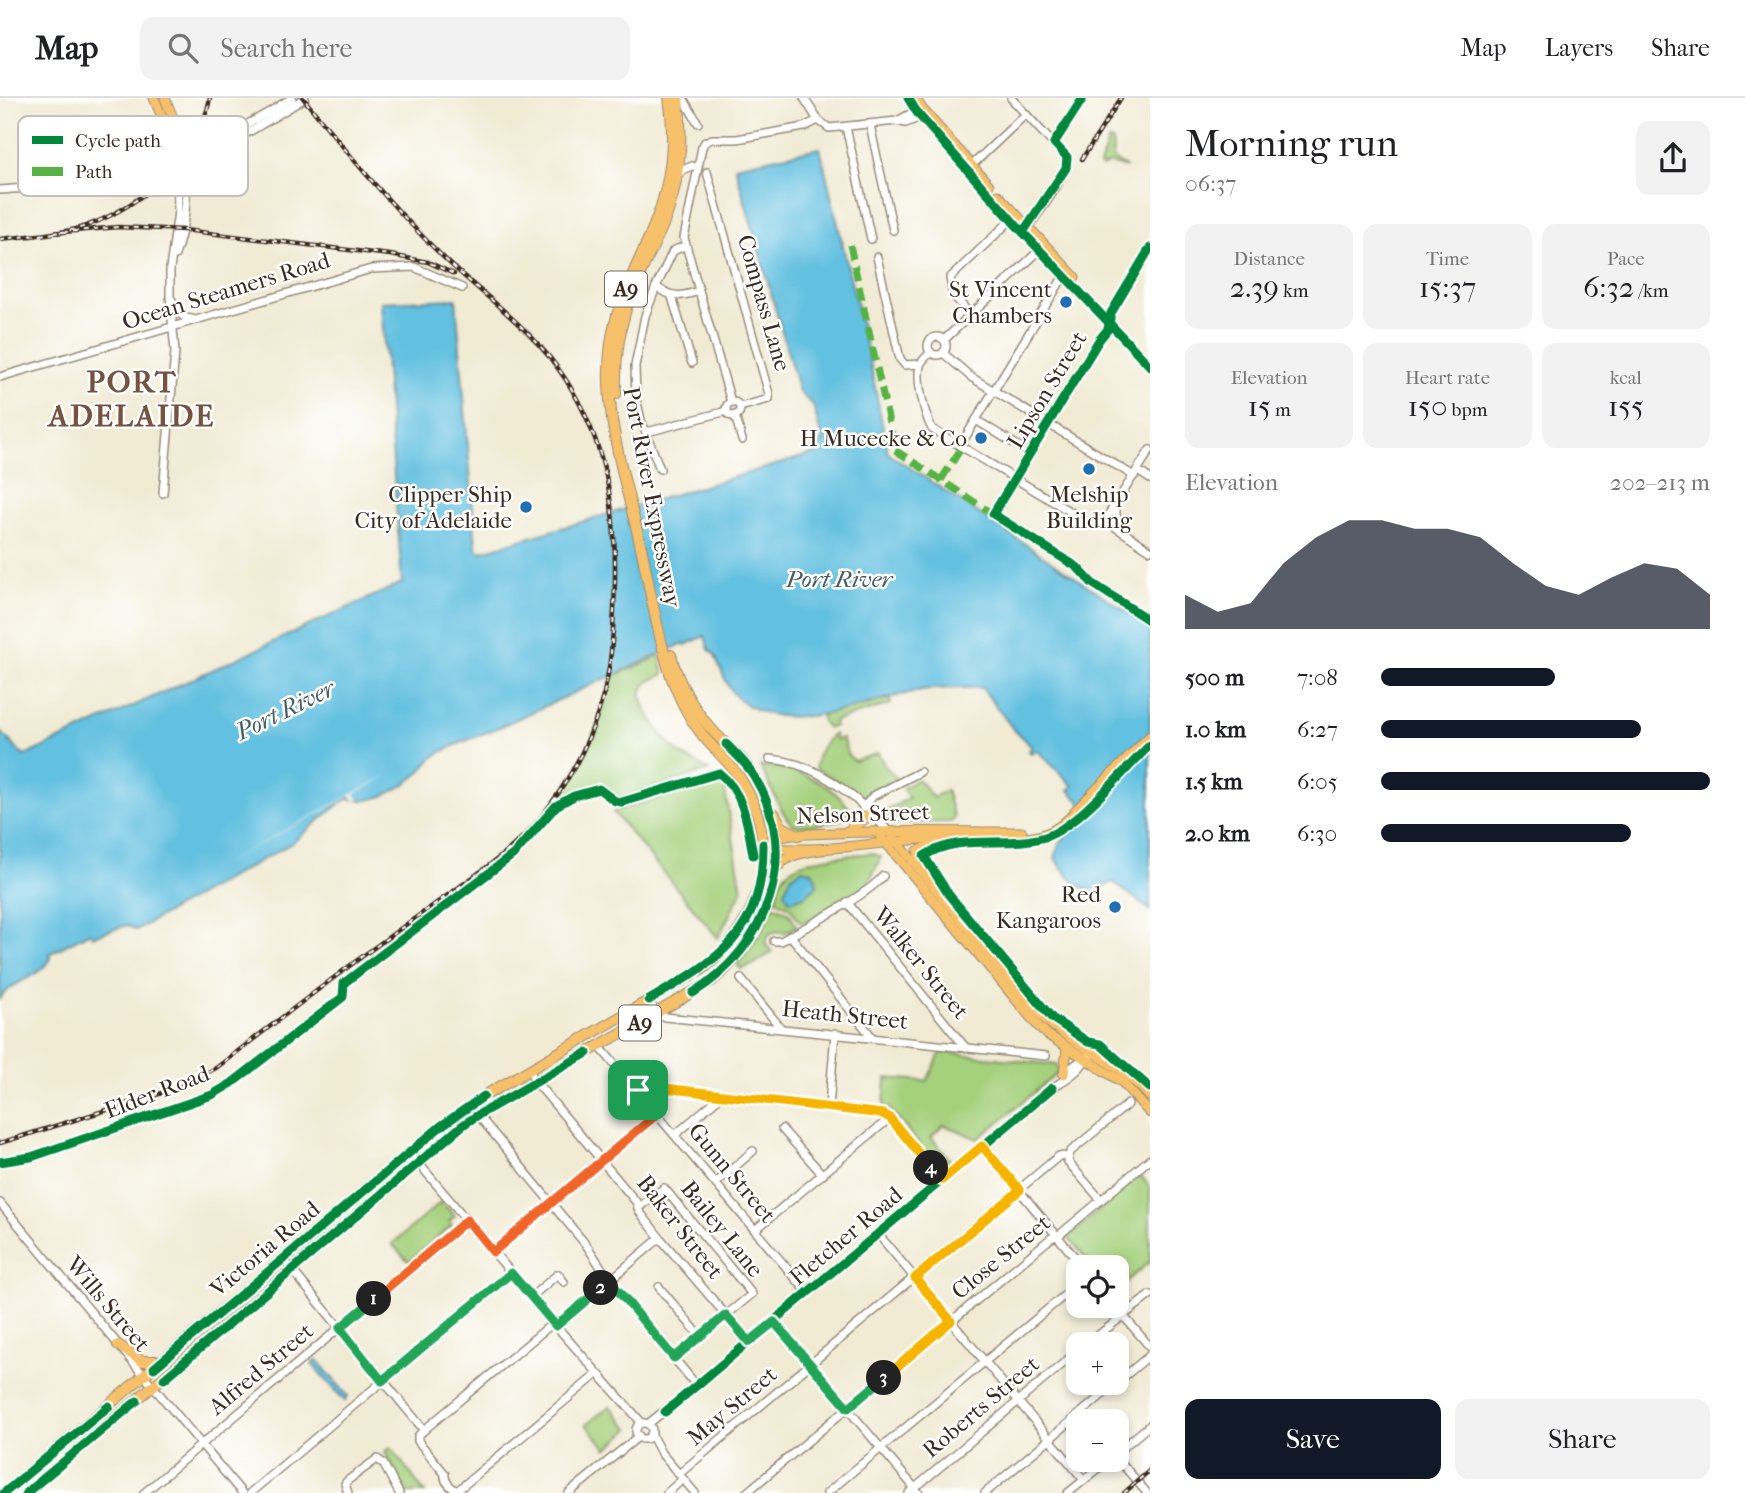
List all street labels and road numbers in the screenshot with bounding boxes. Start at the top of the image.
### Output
street label: Compass Lane [732,232,796,374]
street label: Ocean Steamers Road [119,246,333,335]
road number: A9 [605,272,647,306]
street label: Lipson Street [1001,326,1093,454]
street label: Port River Expressway [617,385,687,610]
street label: Nelson Street [796,798,930,830]
street label: Walker Street [867,901,974,1024]
street label: Heath Street [781,995,909,1035]
road number: A9 [619,1006,661,1040]
street label: Elder Road [101,1060,214,1124]
street label: Gunn Street [683,1118,781,1228]
street label: Baker Street [631,1170,729,1284]
street label: Bailey Lane [675,1175,769,1283]
street label: Fletcher Road [784,1181,908,1291]
street label: Victoria Road [204,1195,326,1303]
street label: Close Street [946,1209,1056,1305]
street label: Wills Street [60,1250,156,1357]
street label: Alfred Street [203,1317,319,1421]
street label: Roberts Street [917,1350,1045,1464]
street label: May Street [681,1361,783,1451]

